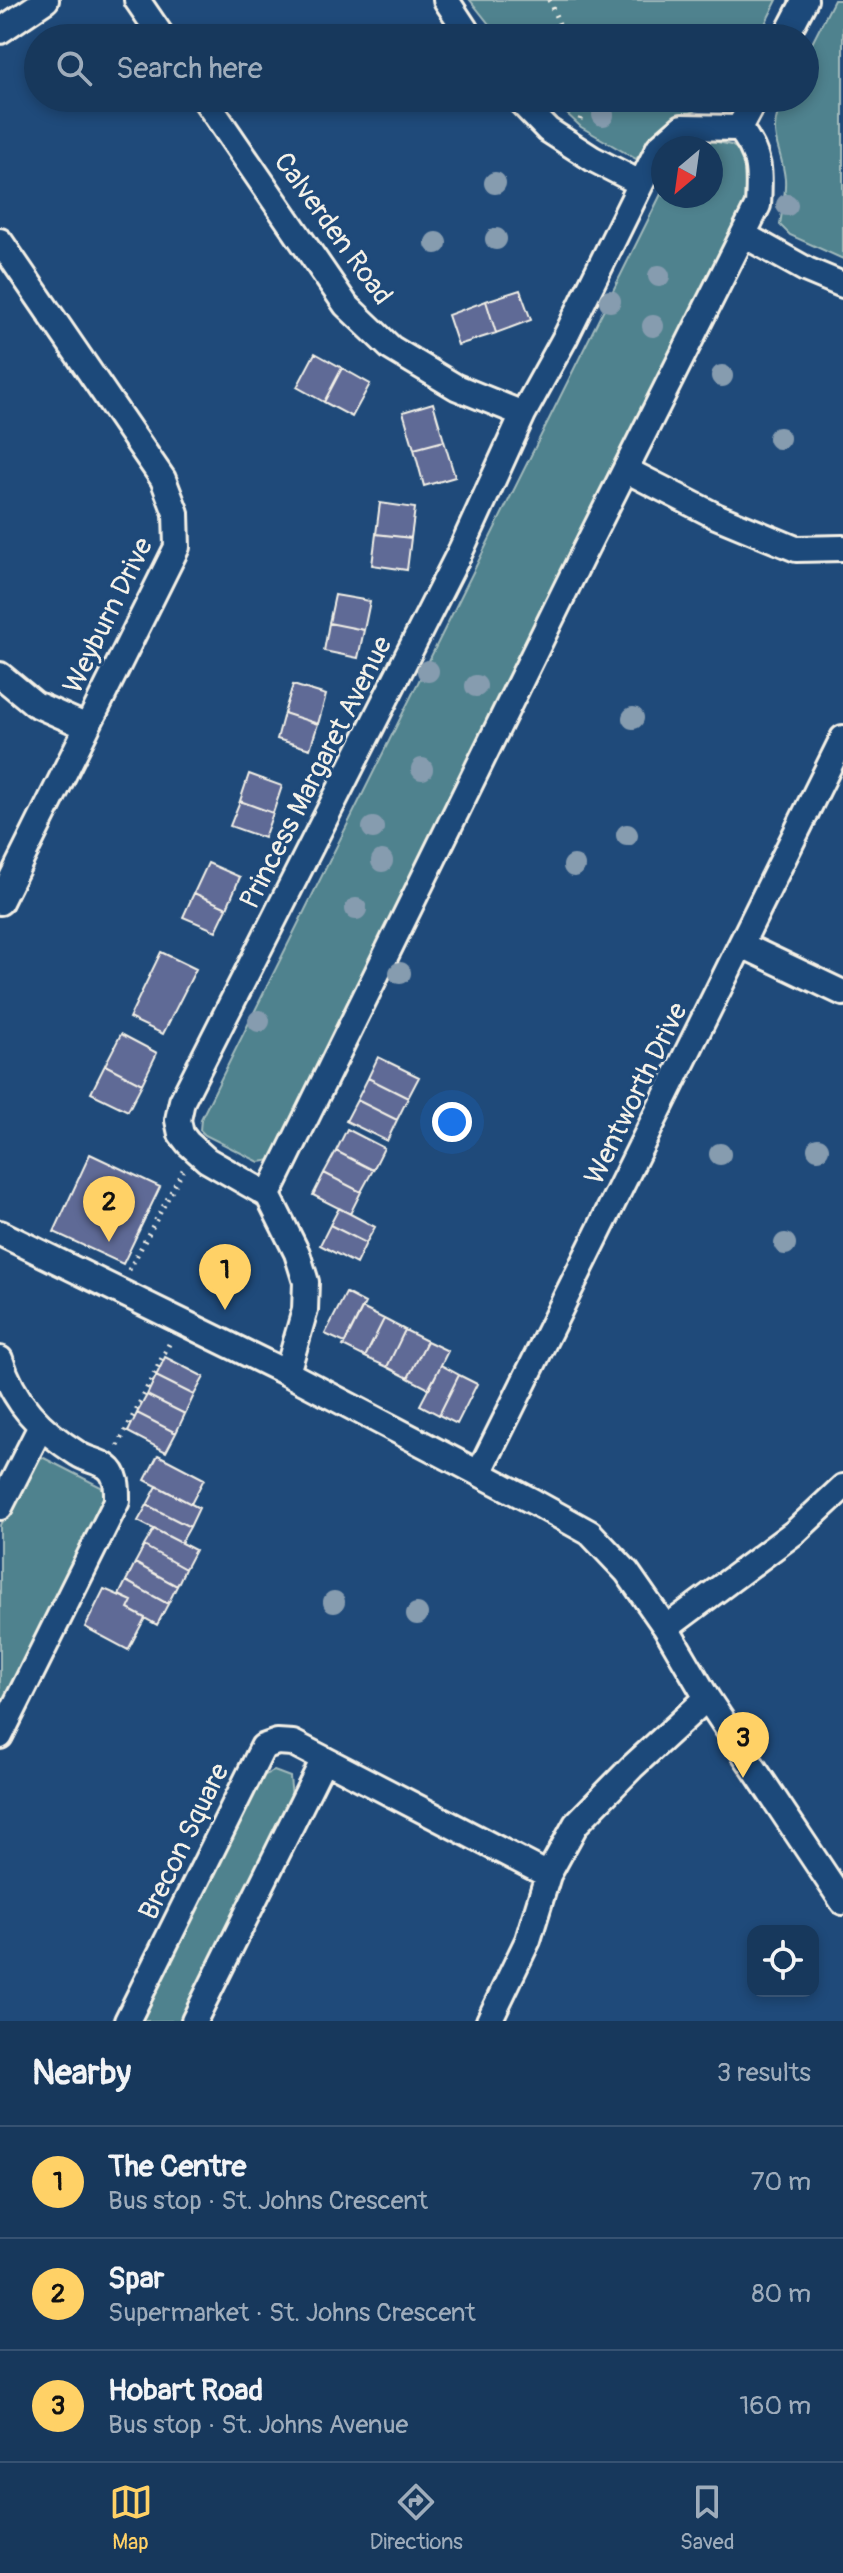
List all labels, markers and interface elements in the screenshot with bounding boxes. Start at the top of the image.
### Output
search box [24,24,819,112]
icon: search [52,46,96,90]
text: Search here [116,50,263,87]
north arrow [651,136,723,208]
street label: Calverden Road [266,146,400,312]
street label: Weyburn Drive [56,532,161,699]
street label: Princess Margaret Avenue [232,630,400,915]
street label: Wentworth Drive [577,997,696,1190]
your location [432,1102,472,1142]
pin: 2 [83,1176,135,1242]
pin: 1 [199,1244,251,1310]
pin: 3 [717,1712,769,1778]
street label: Brecon Square [131,1758,237,1926]
map controls [747,1925,819,1997]
button: locate [747,1925,819,1997]
text: Nearby [32,2052,131,2095]
text: 3 results [717,2057,811,2089]
text: The Centre [108,2148,246,2185]
text: 1 [53,2166,63,2198]
text: 70 m [751,2166,811,2198]
text: Bus stop · St. Johns Crescent [108,2185,428,2217]
text: Spar [108,2260,164,2297]
text: 2 [51,2278,65,2310]
text: 80 m [751,2278,811,2310]
text: Supermarket · St. Johns Crescent [108,2297,476,2329]
text: Hobart Road [108,2372,263,2409]
text: 3 [51,2390,65,2422]
text: 160 m [739,2390,811,2422]
text: Bus stop · St. Johns Avenue [108,2409,408,2441]
tab: Map [109,2480,153,2556]
tab: Directions [370,2480,463,2556]
tab: Saved [680,2480,734,2556]

